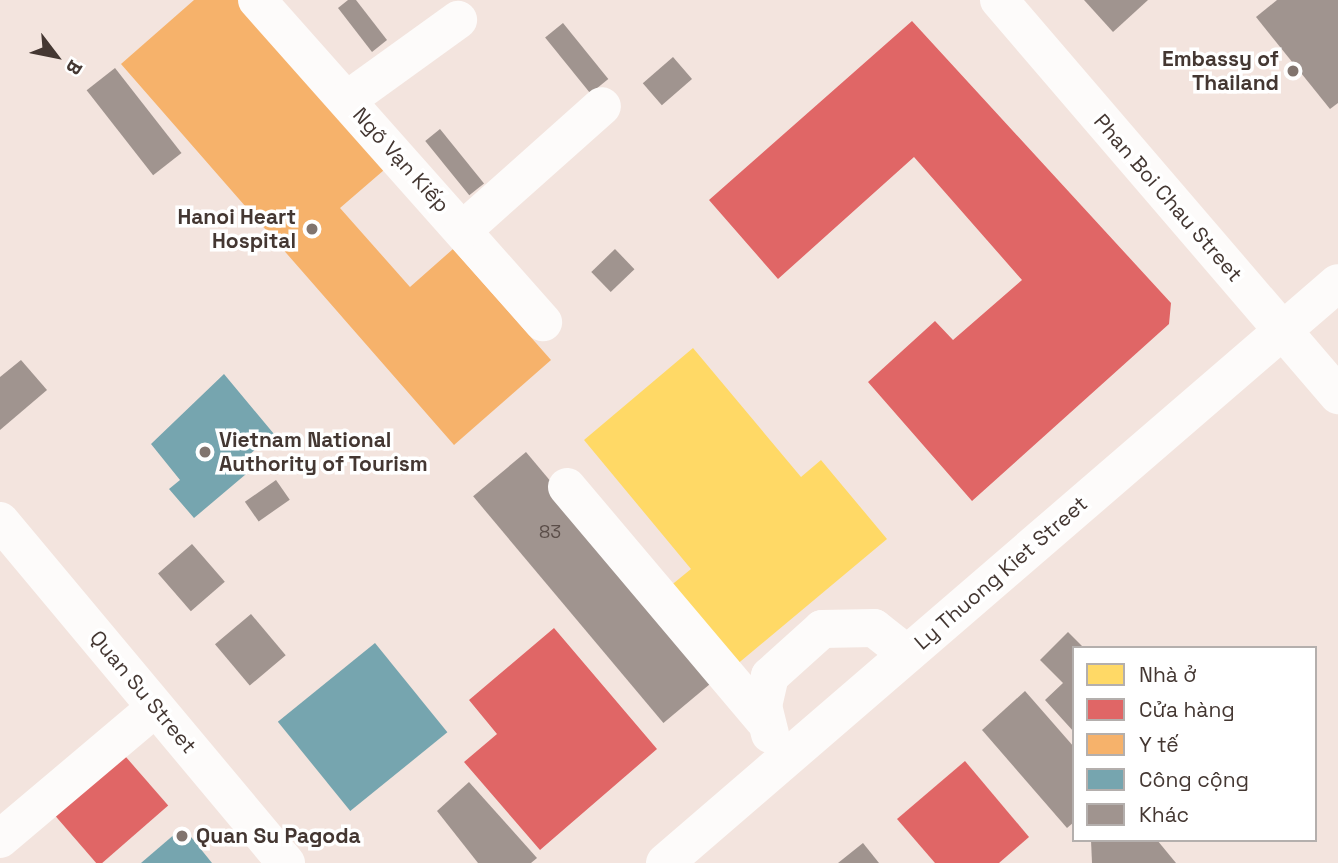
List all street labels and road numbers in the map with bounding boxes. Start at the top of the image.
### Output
street label: Ngõ Vạn Kiếp [347,102,455,218]
street label: Phan Boi Chau Street [1088,109,1248,287]
street label: Ly Thuong Kiet Street [909,491,1093,655]
street label: Quan Su Street [84,625,202,759]

